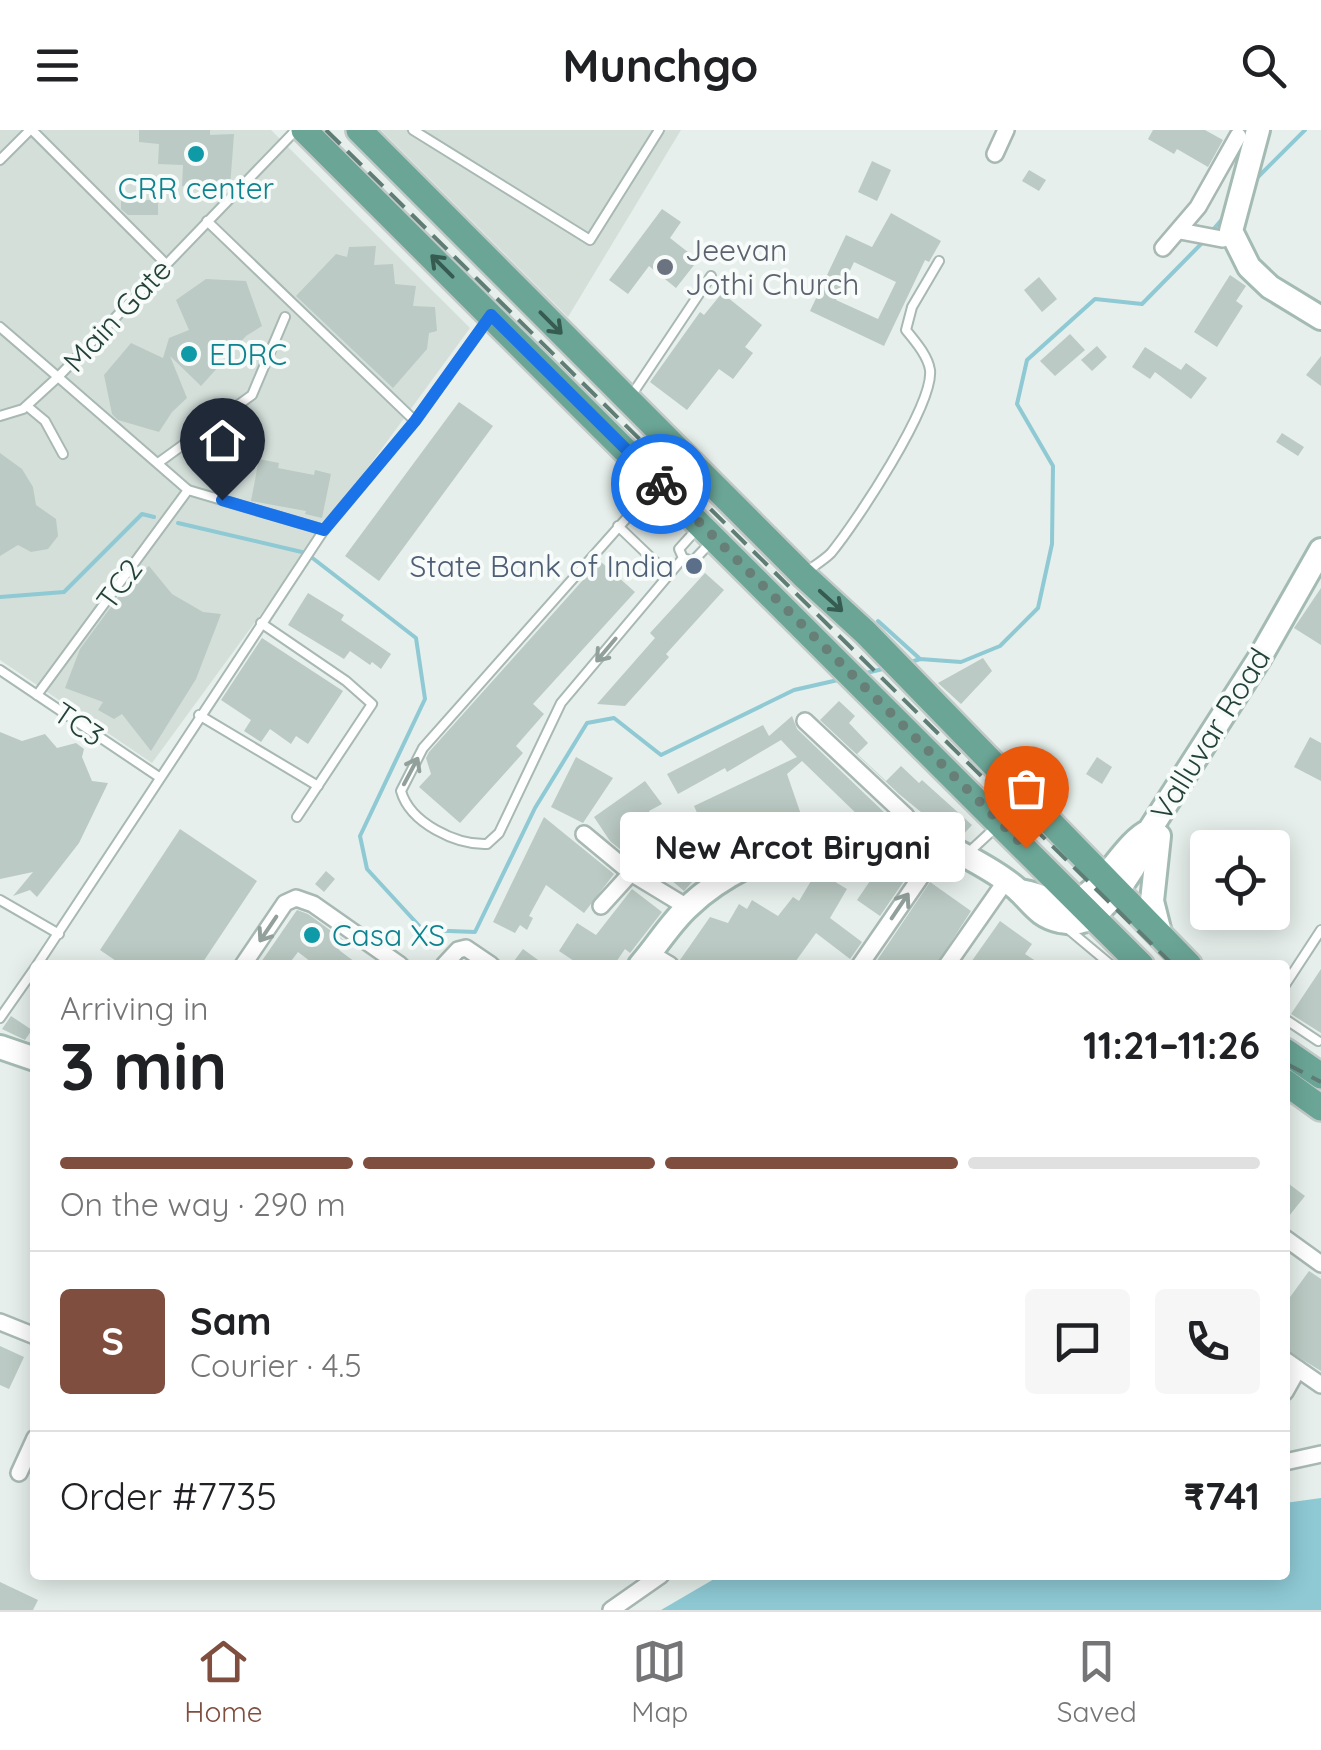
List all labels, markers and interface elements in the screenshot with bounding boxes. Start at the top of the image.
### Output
text: Munchgo [563,37,758,93]
icon: menu [30,38,85,93]
icon: search [1236,38,1291,93]
marker: CRR center [185,143,207,165]
place label: CRR center [118,169,275,207]
place label: Jeevan Jothi Church [685,231,859,303]
street label: Main Gate [55,250,179,380]
one-way arrow [430,255,454,279]
marker: Jeevan Jothi Church [654,256,676,278]
one-way arrow [539,310,563,334]
place label: EDRC [209,335,287,373]
marker: EDRC [178,343,200,365]
pin [180,398,265,501]
icon: home [195,413,250,468]
courier [611,434,711,534]
icon: bike [634,457,689,512]
place label: State Bank of India [410,547,674,585]
street label: TC2 [88,551,150,617]
marker: State Bank of India [683,555,705,577]
one-way arrow [818,589,843,612]
one-way arrow [595,636,617,662]
street label: Valluvar Road [1142,641,1278,827]
street label: TC3 [46,693,112,755]
pin [984,746,1069,849]
one-way arrow [402,757,421,787]
icon: bag [999,761,1054,816]
callout: New Arcot Biryani [621,813,966,883]
text: New Arcot Biryani [654,827,931,867]
map controls [1190,830,1290,930]
button: locate [1190,830,1290,930]
one-way arrow [890,892,911,920]
one-way arrow [257,915,278,943]
place label: Casa XS [332,916,445,954]
marker: Casa XS [301,924,323,946]
text: Arriving in [60,988,209,1028]
text: 11:21–11:26 [1083,1021,1260,1069]
text: 3 min [60,1025,227,1106]
text: On the way · 290 m [60,1184,346,1224]
button: chat [1025,1289,1130,1394]
button: phone [1155,1289,1260,1394]
text: Sam [190,1297,272,1345]
text: S [101,1317,124,1365]
text: Courier · 4.5 [190,1345,362,1385]
text: Order #7735 [60,1472,277,1520]
text: ₹741 [1184,1472,1260,1520]
tab: Home [184,1634,263,1729]
tab: Map [631,1634,688,1729]
tab: Saved [1057,1634,1137,1729]

